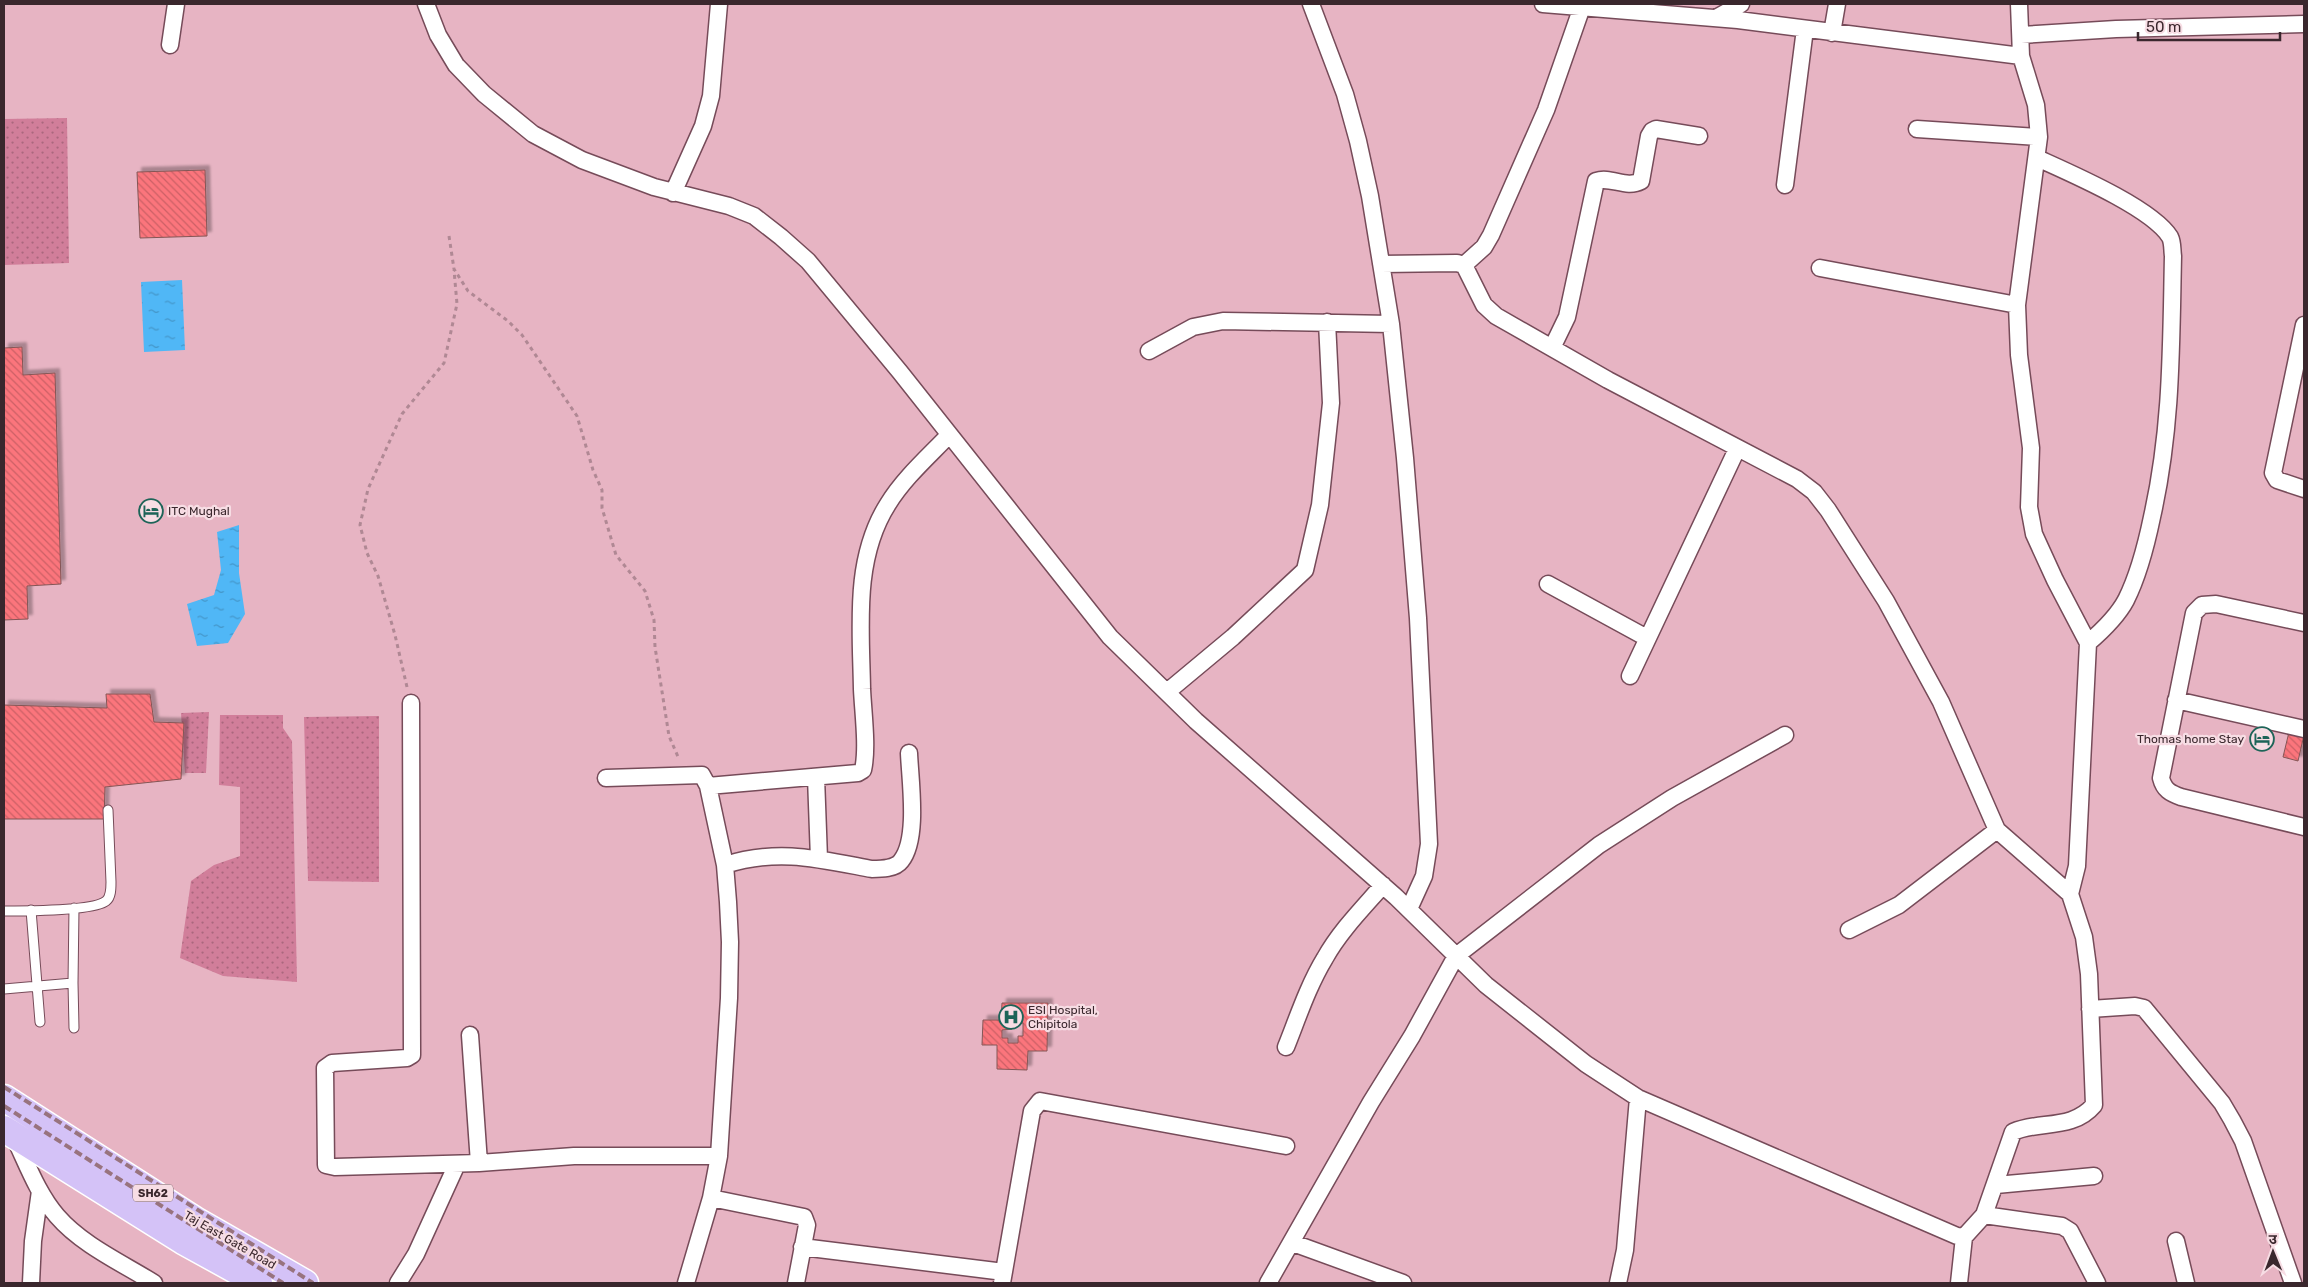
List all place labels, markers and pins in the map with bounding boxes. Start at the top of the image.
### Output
hotel icon: ITC Mughal [138,498,164,524]
place label: ITC Mughal [168,504,230,518]
hotel icon: Thomas home Stay [2249,726,2275,752]
place label: Thomas home Stay [2137,732,2244,746]
place label: ESI Hospital, Chipitola [1028,1003,1098,1031]
hospital icon: ESI Hospital, Chipitola [998,1004,1024,1030]

